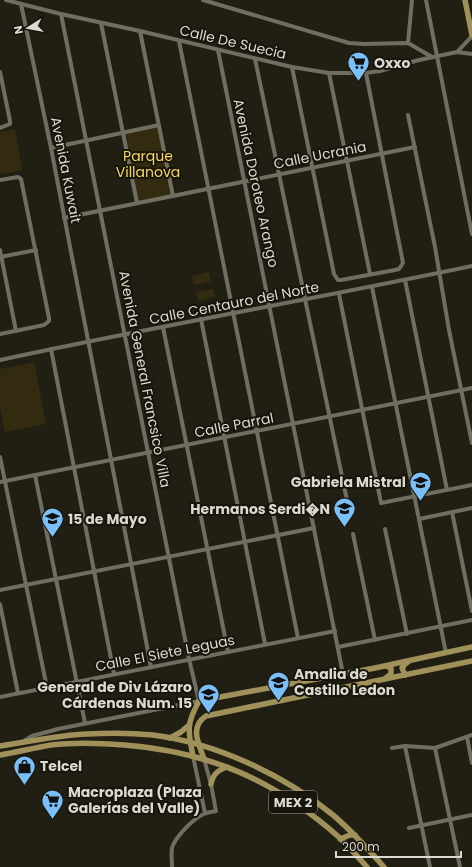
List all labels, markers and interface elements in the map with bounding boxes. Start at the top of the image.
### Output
north arrow [8,8,48,48]
street label: Calle De Suecia [178,20,288,64]
text: N [10,24,27,35]
supermarket icon: Oxxo [345,50,371,83]
place label: Oxxo [374,53,410,73]
street label: Avenida Doroteo Arango [228,97,284,269]
street label: Avenida Kuwait [46,115,86,225]
street label: Calle Ucrania [272,136,368,174]
park label: Parque Villanova [116,146,180,182]
street label: Avenida General Francsico Villa [114,269,176,489]
street label: Calle Centauro del Norte [147,277,321,329]
street label: Calle Parral [193,408,275,442]
school or university icon: Gabriela Mistral [408,469,434,502]
place label: Gabriela Mistral [291,472,406,492]
school or university icon: Hermanos Serdi�N [332,496,358,529]
place label: Hermanos Serdi�N [190,499,330,519]
school or university icon: 15 de Mayo [40,506,66,539]
place label: 15 de Mayo [68,509,147,529]
street label: Calle El Siete Leguas [94,630,236,676]
place label: Amalia de Castillo Ledon [294,664,395,700]
school or university icon: Amalia de Castillo Ledon [266,669,292,702]
place label: General de Div Lázaro Cárdenas Num. 15 [37,677,192,713]
school or university icon: General de Div Lázaro Cárdenas Num. 15 [195,682,221,715]
shop icon: Telcel [12,753,38,786]
place label: Telcel [40,756,82,776]
place label: Macroplaza (Plaza Galerías del Valle) [68,782,202,818]
supermarket icon: Macroplaza (Plaza Galerías del Valle) [39,787,65,820]
road number: MEX 2 [269,791,317,813]
scale bar [336,833,461,859]
text: 200 m [342,838,380,855]

